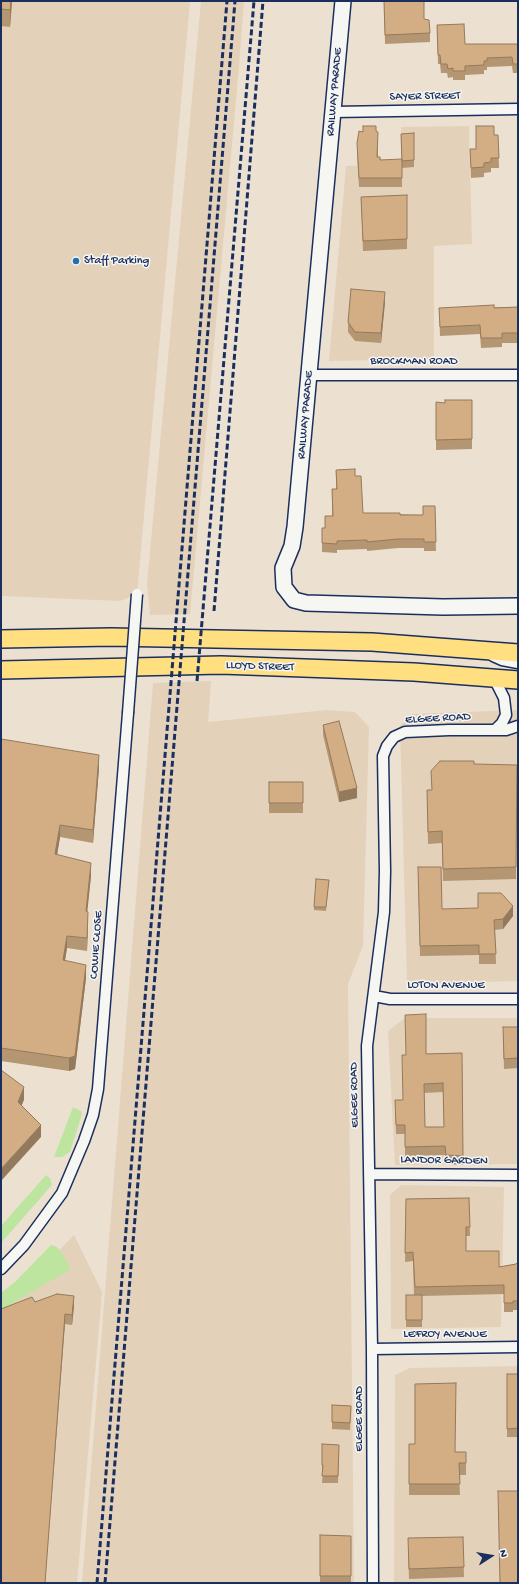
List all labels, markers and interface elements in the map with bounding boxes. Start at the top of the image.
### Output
street label: RAILWAY PARADE [324,47,346,137]
street label: SAYER STREET [389,89,461,105]
place label: Staff Parking [84,254,149,268]
marker: Staff Parking [71,256,81,266]
street label: BROCKMAN ROAD [370,355,458,369]
street label: RAILWAY PARADE [295,370,317,460]
street label: LLOYD STREET [226,659,294,675]
street label: ELGEE ROAD [405,710,471,728]
street label: COWIE CLOSE [87,910,107,980]
street label: LOTON AVENUE [407,979,485,993]
street label: ELGEE ROAD [347,1062,363,1128]
street label: LANDOR GARDEN [400,1153,488,1169]
street label: LEFROY AVENUE [403,1328,487,1342]
street label: ELGEE ROAD [353,1386,367,1452]
north arrow [471,1536,511,1576]
text: N [496,1549,509,1558]

